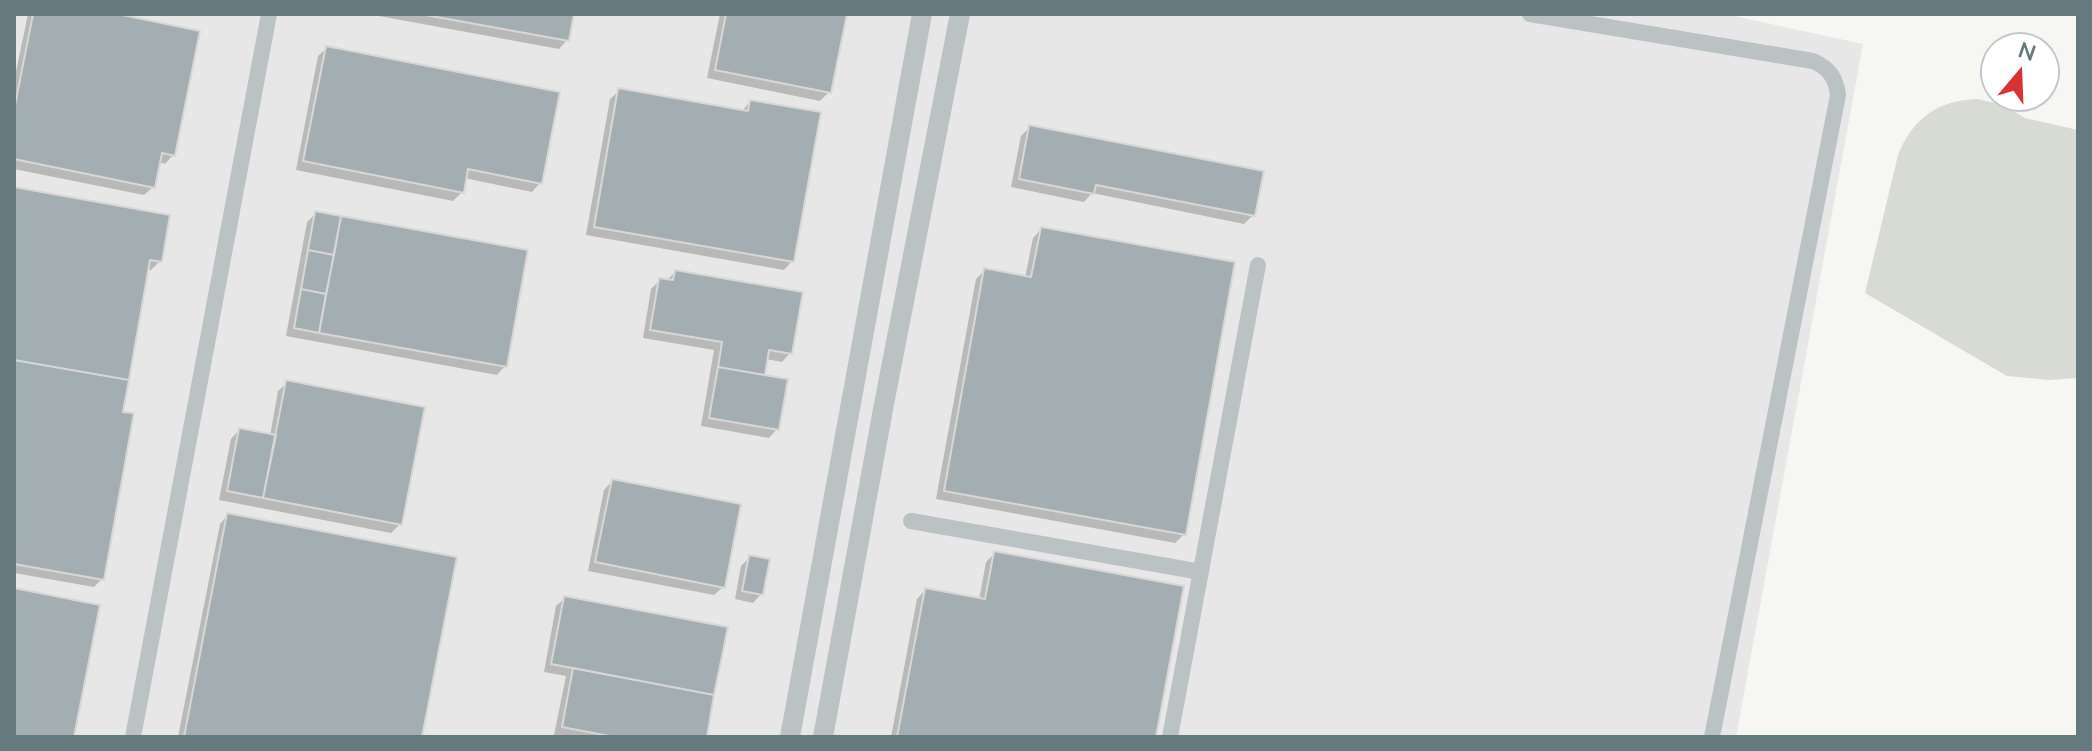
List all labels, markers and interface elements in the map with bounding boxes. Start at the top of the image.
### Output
north arrow [1980,32,2060,112]
text: N [2015,35,2040,67]

